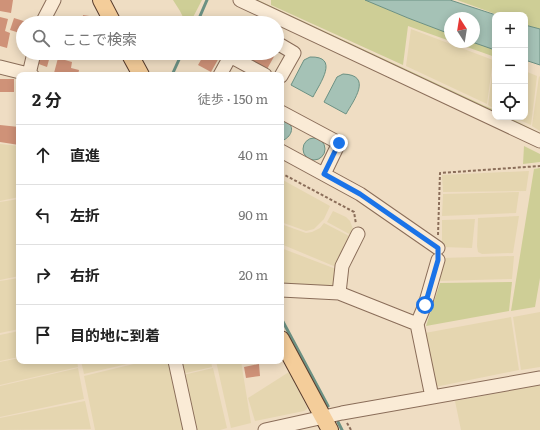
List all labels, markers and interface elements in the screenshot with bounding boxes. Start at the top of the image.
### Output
north arrow [444,12,480,48]
map controls [492,12,528,120]
button: + [492,12,528,48]
search box [16,16,284,60]
icon: search [30,27,52,49]
text: ここで検索 [62,27,137,50]
button: − [492,48,528,84]
button: locate [492,84,528,120]
text: 2 分 [32,86,62,111]
text: 徒歩 · 150 m [198,89,268,108]
route end [330,134,348,152]
text: 直進 [70,143,100,166]
icon: ahead [32,144,54,166]
text: 40 m [238,145,268,164]
text: 左折 [70,203,100,226]
icon: left [32,204,54,226]
text: 90 m [238,205,268,224]
text: 右折 [70,263,100,286]
icon: right [32,264,54,286]
text: 20 m [239,265,268,284]
route start [416,296,434,314]
text: 目的地に到着 [70,323,160,346]
icon: arrive [32,324,54,346]

